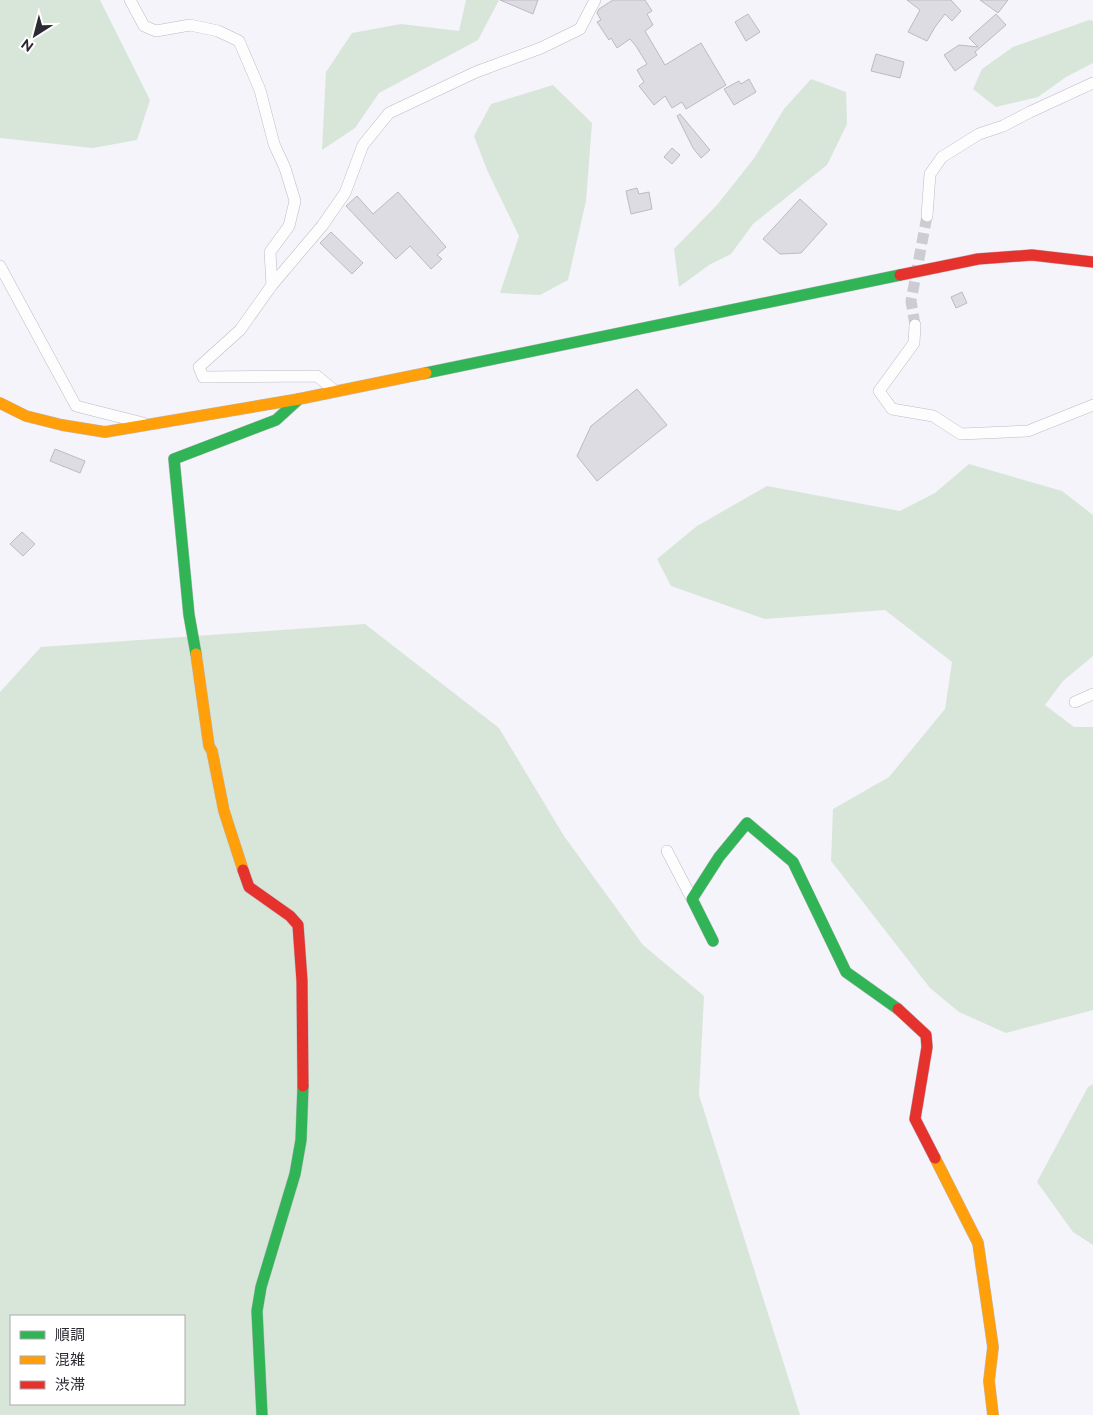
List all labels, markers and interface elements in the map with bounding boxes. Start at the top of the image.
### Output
north arrow [10,10,60,60]
text: N [18,36,36,55]
legend [10,1315,185,1405]
text: 順調 [55,1326,85,1344]
text: 混雑 [55,1351,85,1369]
text: 渋滞 [55,1376,85,1394]

